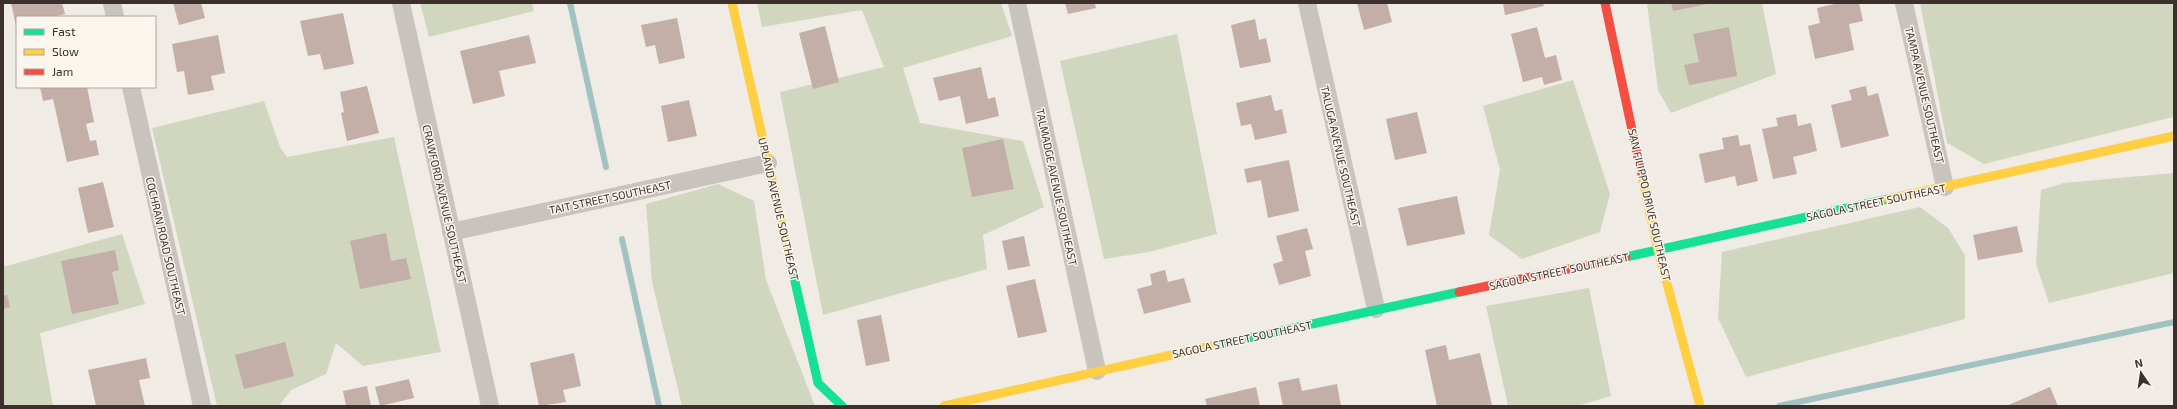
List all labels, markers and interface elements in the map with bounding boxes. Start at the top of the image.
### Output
legend [16,16,156,88]
text: Fast [52,24,76,38]
street label: TAMPA AVENUE SOUTHEAST [1903,25,1947,165]
text: Slow [52,44,79,58]
text: Jam [52,64,73,78]
street label: TALUGA AVENUE SOUTHEAST [1318,84,1364,228]
street label: TALMADGE AVENUE SOUTHEAST [1034,107,1080,267]
street label: CRAWFORD AVENUE SOUTHEAST [420,123,470,285]
street label: SAN FILIPPO DRIVE SOUTHEAST [1626,128,1674,283]
street label: UPLAND AVENUE SOUTHEAST [756,136,802,283]
street label: COCHRAN ROAD SOUTHEAST [144,175,188,317]
street label: TAIT STREET SOUTHEAST [548,178,673,216]
street label: SAGOLA STREET SOUTHEAST [1805,181,1948,223]
street label: SAGOLA STREET SOUTHEAST [1488,250,1631,292]
street label: SAGOLA STREET SOUTHEAST [1171,318,1314,360]
north arrow [2121,353,2161,393]
text: N [2133,356,2144,370]

